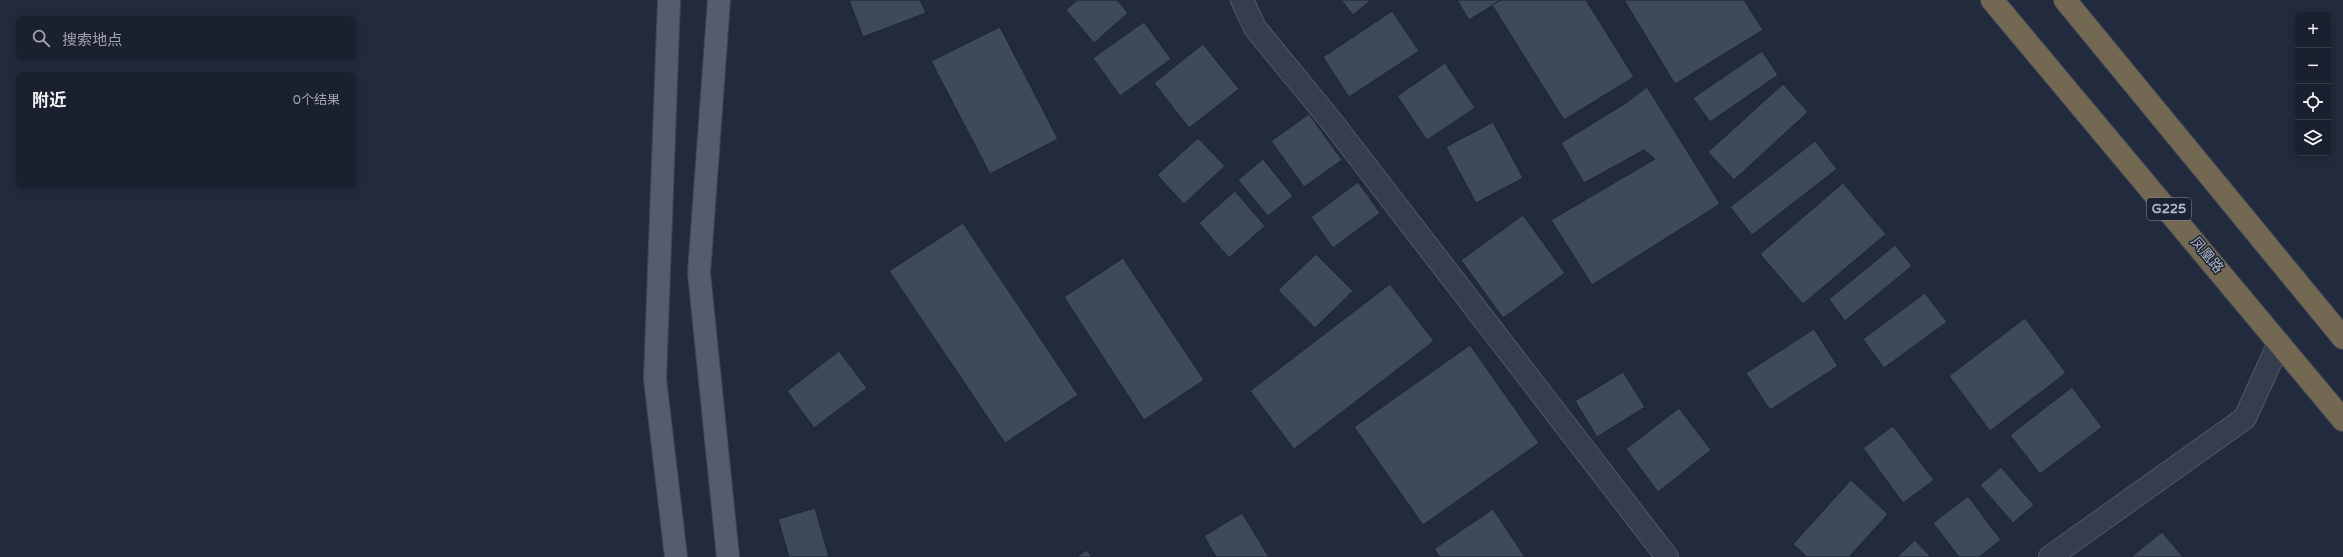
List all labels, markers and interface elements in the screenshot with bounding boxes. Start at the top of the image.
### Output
map controls [2295,12,2331,156]
button: + [2295,12,2331,48]
search box [16,16,356,60]
icon: search [30,27,52,49]
text: 搜索地点 [62,31,122,49]
button: − [2295,48,2331,84]
button: locate [2295,84,2331,120]
text: 附近 [32,90,66,111]
text: 0个结果 [293,92,340,108]
button: layers [2295,120,2331,156]
road number: G225 [2147,198,2191,220]
street label: 凤凰路 [2187,233,2227,277]

